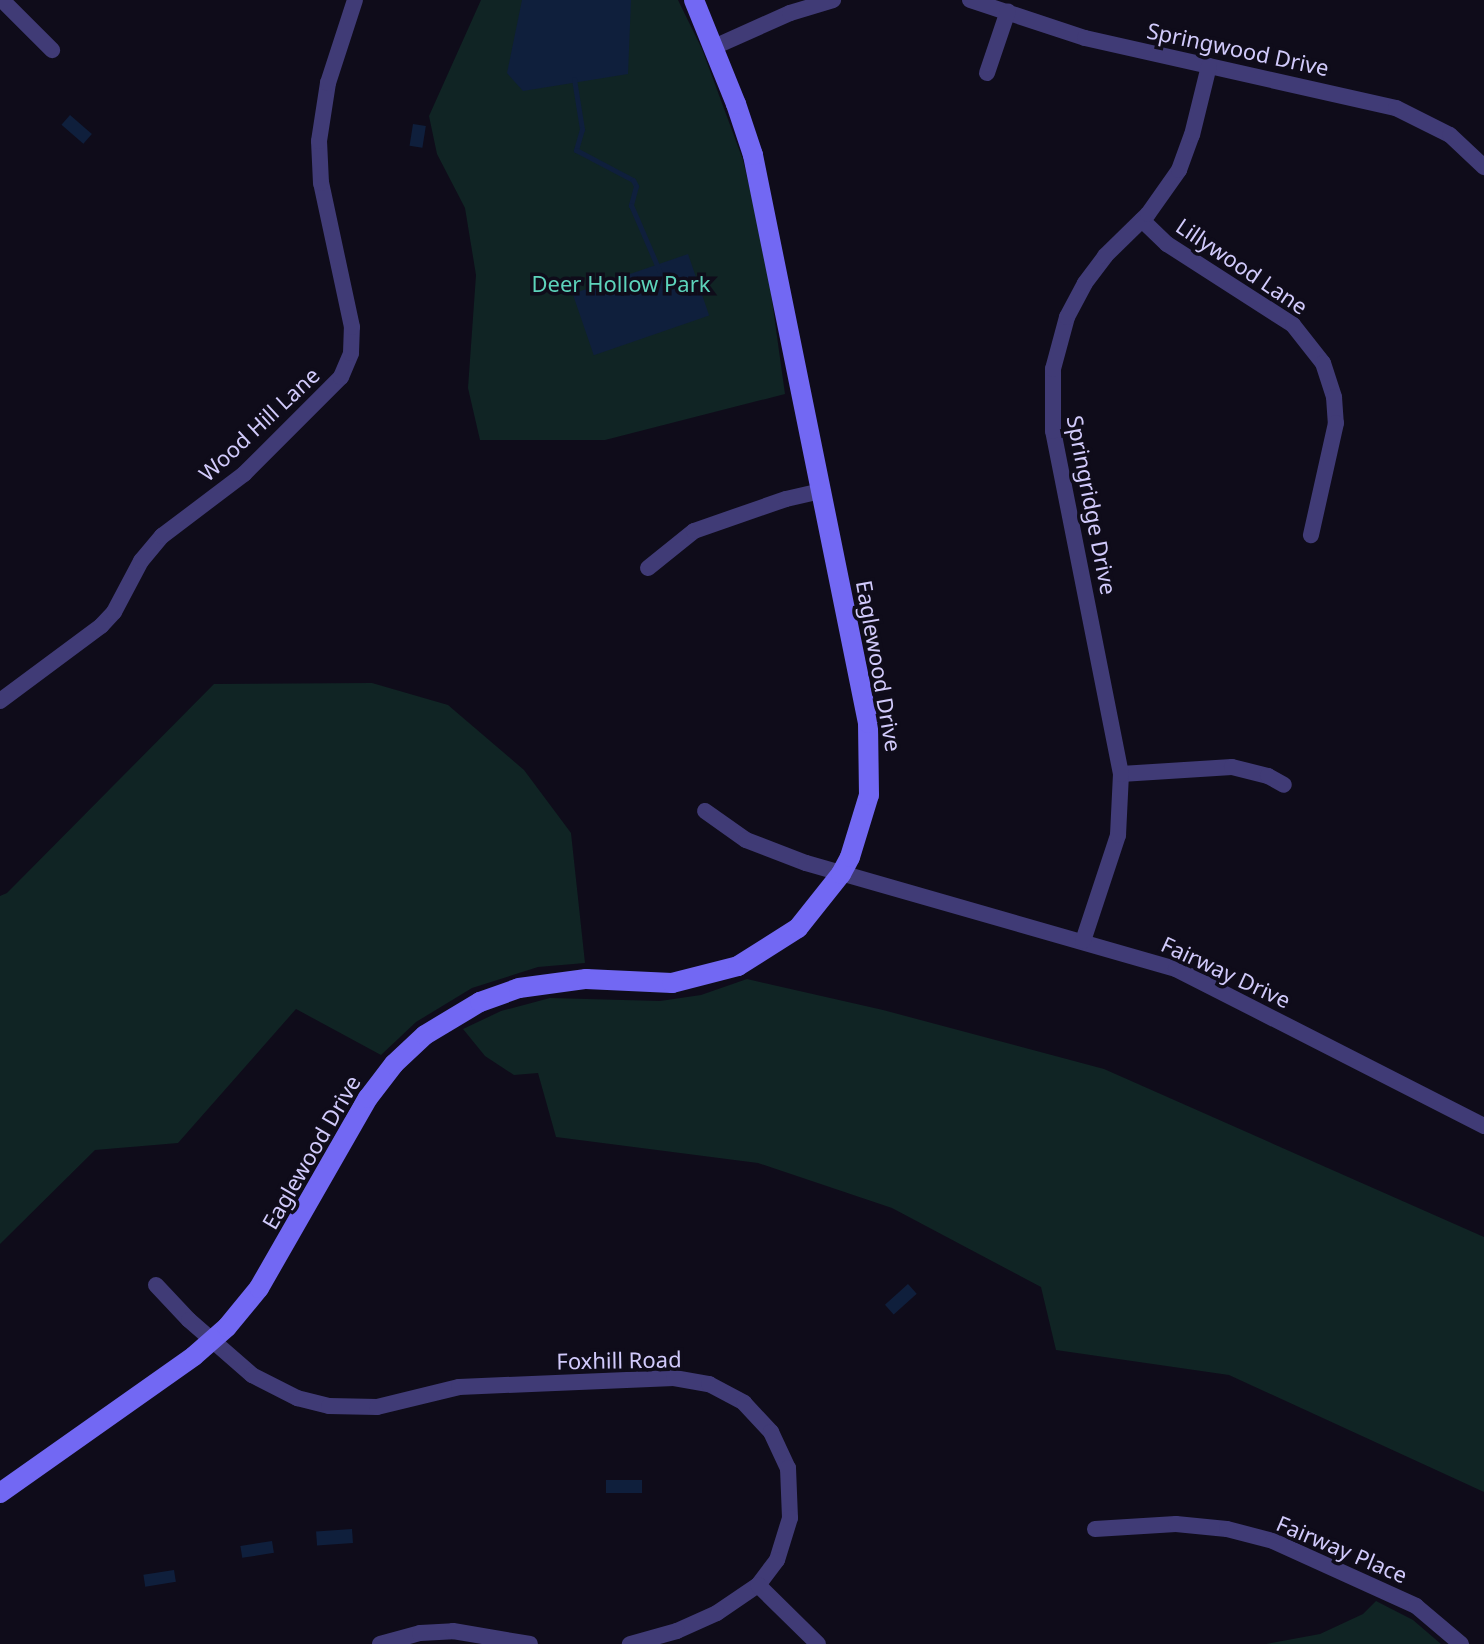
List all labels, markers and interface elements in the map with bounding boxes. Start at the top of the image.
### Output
street label: Springwood Drive [1145,17,1331,81]
street label: Lillywood Lane [1171,212,1313,320]
park label: Deer Hollow Park [531,271,711,297]
street label: Wood Hill Lane [193,362,325,486]
street label: Springridge Drive [1062,413,1122,597]
street label: Eaglewood Drive [851,578,907,754]
street label: Fairway Drive [1157,931,1295,1013]
street label: Eaglewood Drive [256,1070,366,1234]
street label: Foxhill Road [556,1346,682,1374]
street label: Fairway Place [1273,1510,1411,1588]

